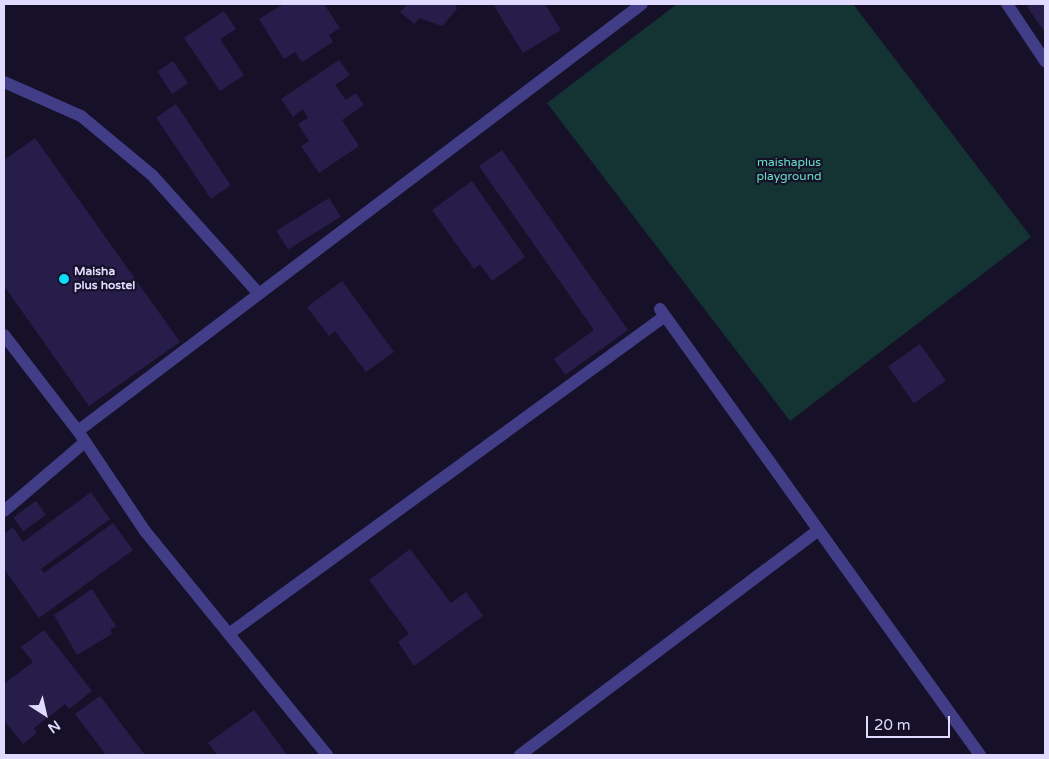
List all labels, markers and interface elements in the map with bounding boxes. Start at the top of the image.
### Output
park label: maishaplus playground [756,156,822,184]
place label: Maisha plus hostel [74,265,135,293]
marker: Maisha plus hostel [58,273,70,285]
north arrow [20,689,70,739]
scale bar [869,706,953,738]
text: 20 m [874,716,911,734]
text: N [44,717,63,737]

